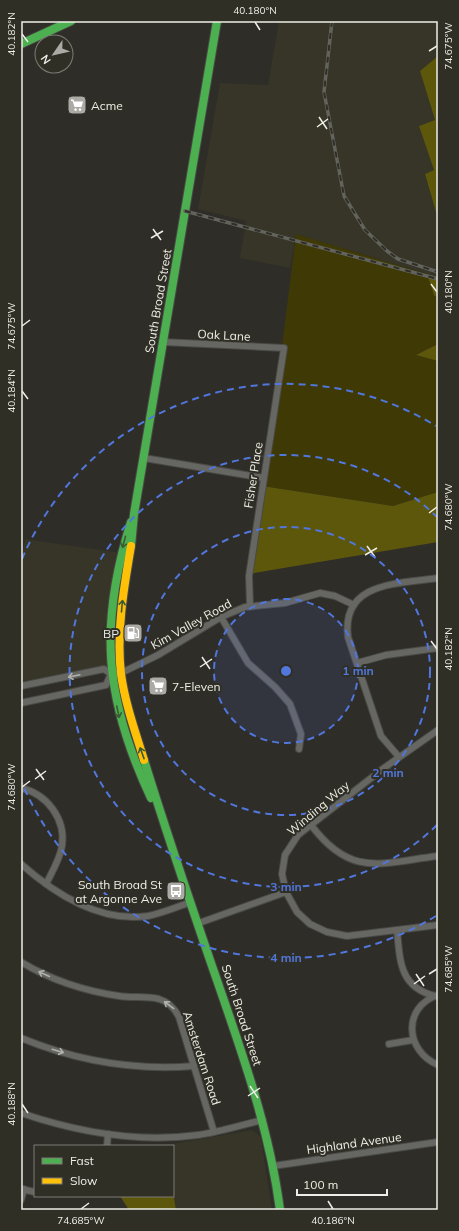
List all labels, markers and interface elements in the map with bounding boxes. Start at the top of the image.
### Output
text: 40.180°N [233,4,277,17]
text: 40.182°N [5,12,18,56]
text: 74.675°W [442,22,455,70]
north arrow [34,34,74,74]
text: N [38,52,54,67]
supermarket icon: Acme [66,94,88,116]
place label: Acme [91,98,123,113]
street label: South Broad Street [141,248,175,354]
text: 40.180°N [442,270,455,314]
text: 74.675°W [5,302,18,350]
street label: Oak Lane [197,326,251,344]
text: 40.184°N [5,369,18,413]
street label: Fisher Place [240,441,266,509]
text: 74.680°W [442,483,455,531]
one-way arrow [120,535,127,548]
street label: Kim Valley Road [148,596,234,652]
one-way arrow [119,600,126,613]
fuel station icon: BP [122,622,144,644]
place label: BP [103,626,119,641]
text: 40.182°N [442,627,455,671]
text: 1 min [342,663,374,678]
centre of rings [279,664,293,678]
one-way arrow [68,672,81,680]
supermarket icon: 7-Eleven [147,675,169,697]
place label: 7-Eleven [172,679,221,694]
one-way arrow [115,705,123,718]
one-way arrow [137,747,145,759]
text: 74.680°W [5,763,18,811]
text: 2 min [372,765,404,780]
street label: Winding Way [284,777,353,838]
place label: South Broad St at Argonne Ave [75,877,162,906]
text: 3 min [270,879,302,894]
bus stop icon: South Broad St at Argonne Ave [165,880,187,902]
text: 74.685°W [442,945,455,993]
text: 4 min [270,950,302,965]
street label: South Broad Street [219,962,265,1068]
one-way arrow [39,970,51,977]
one-way arrow [163,1001,174,1009]
street label: Amsterdam Road [180,1009,224,1107]
one-way arrow [51,1048,64,1055]
text: 40.188°N [5,1082,18,1126]
street label: Highland Avenue [306,1129,402,1157]
legend [34,1145,174,1197]
text: Fast [70,1153,94,1168]
scale bar [297,1171,387,1197]
text: Slow [70,1173,98,1188]
text: 100 m [303,1177,338,1192]
text: 74.685°W [57,1214,105,1227]
text: 40.186°N [311,1214,355,1227]

